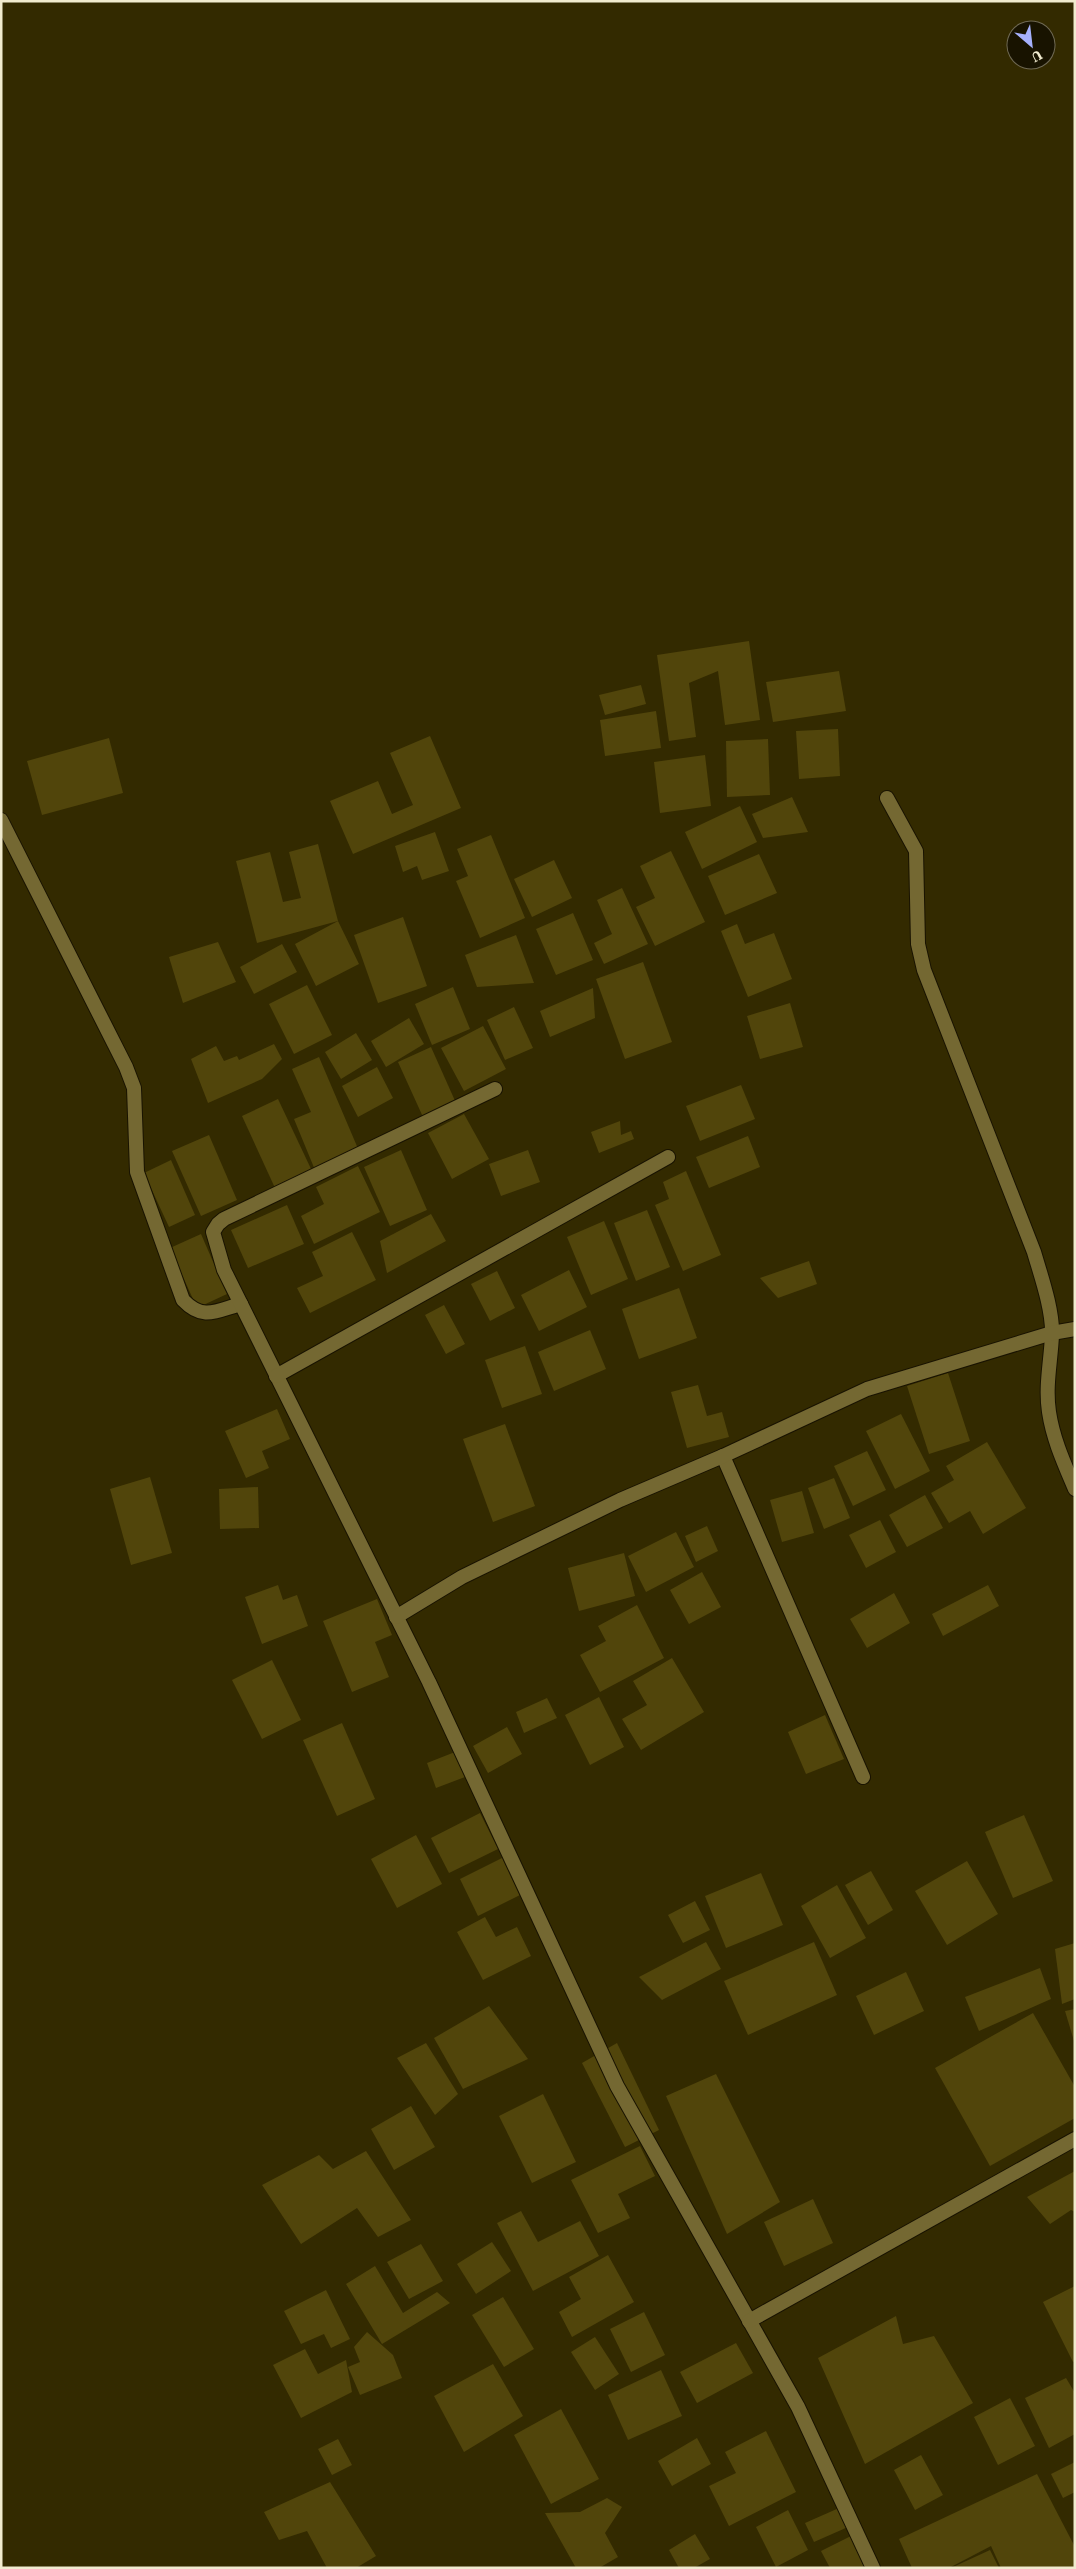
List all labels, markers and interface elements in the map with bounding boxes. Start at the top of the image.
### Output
north arrow [1006,20,1056,70]
text: U [1028,45,1046,68]

